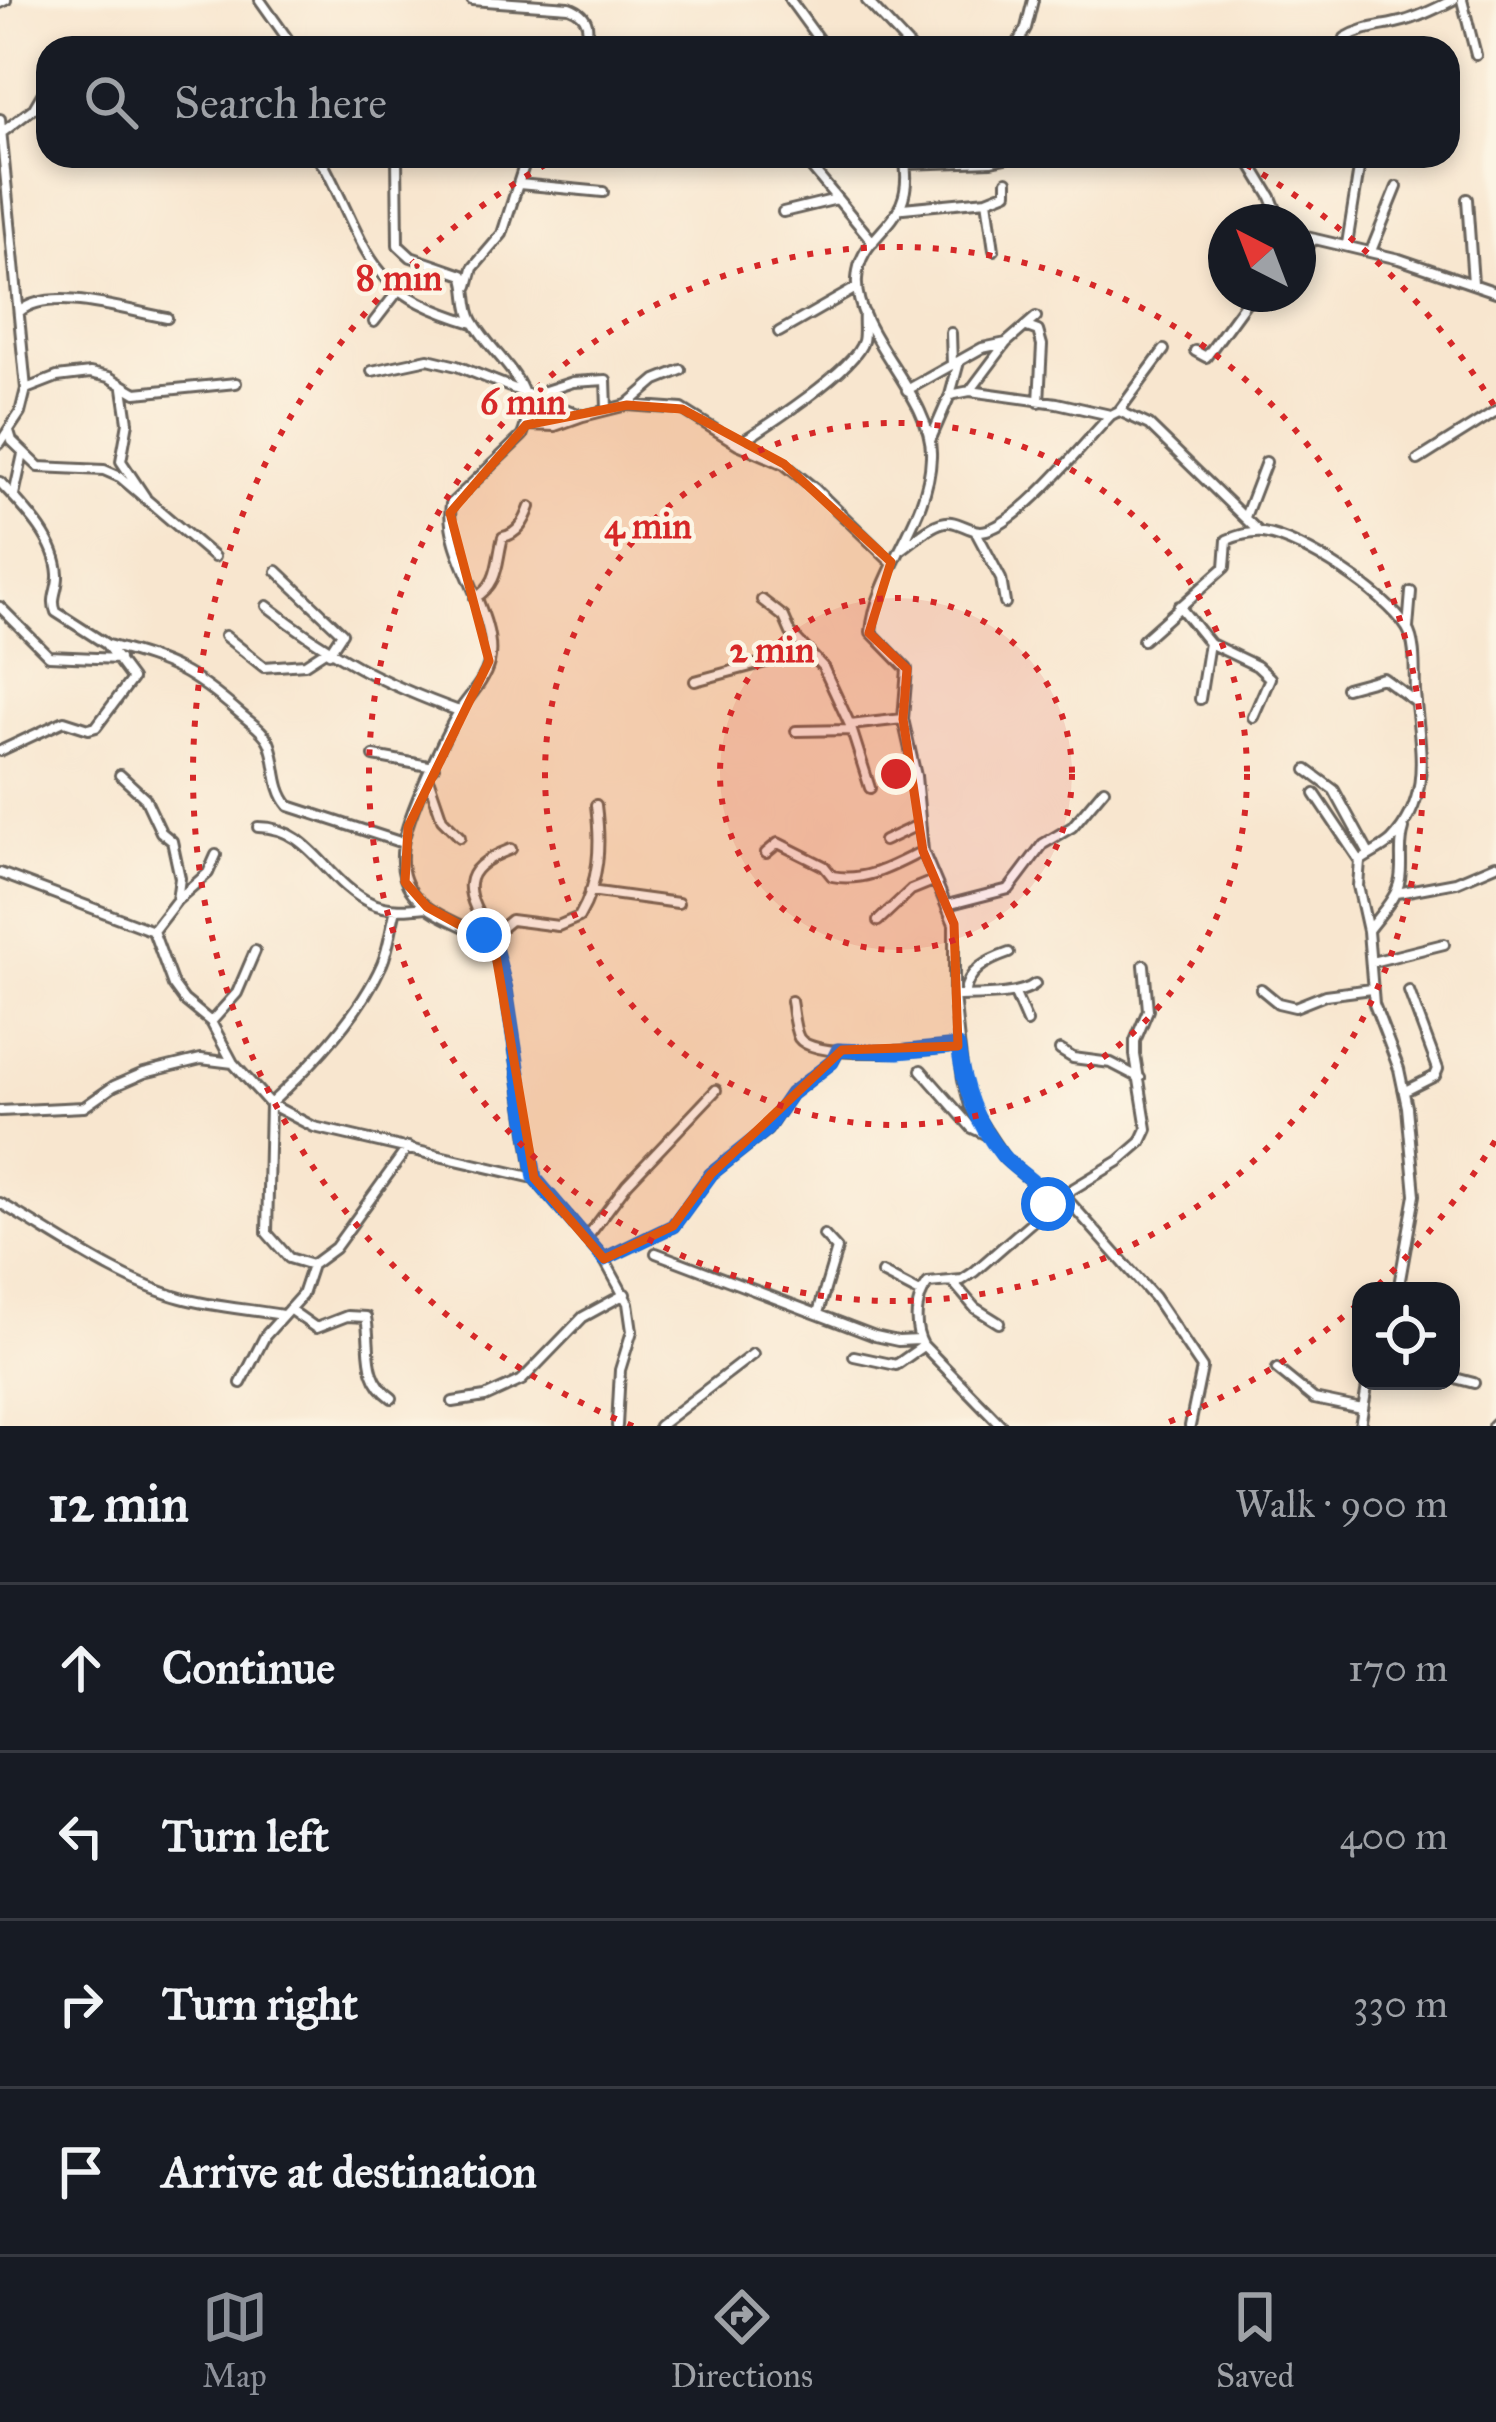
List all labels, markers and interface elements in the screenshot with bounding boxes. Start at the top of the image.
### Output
search box [36,36,1460,168]
icon: search [78,69,144,135]
text: Search here [174,75,387,130]
north arrow [1208,204,1316,312]
text: 8 min [356,256,443,300]
text: 6 min [480,380,566,424]
text: 4 min [604,504,692,548]
text: 2 min [729,628,815,672]
centre of rings [875,753,917,795]
route end [457,908,511,962]
route start [1021,1177,1075,1231]
map controls [1352,1282,1460,1390]
button: locate [1352,1282,1460,1390]
text: 12 min [48,1473,189,1535]
text: Walk · 900 m [1235,1480,1448,1528]
icon: ahead [48,1635,114,1701]
text: Continue [162,1640,335,1695]
text: 170 m [1348,1644,1448,1692]
icon: left [48,1803,114,1869]
text: Turn left [162,1808,329,1863]
text: 400 m [1340,1812,1448,1860]
icon: right [48,1971,114,2037]
text: Turn right [162,1976,358,2031]
text: 330 m [1353,1980,1448,2028]
icon: arrive [48,2139,114,2205]
text: Arrive at destination [162,2144,537,2199]
tab: Map [202,2284,268,2396]
tab: Directions [671,2284,813,2396]
tab: Saved [1216,2284,1294,2396]

